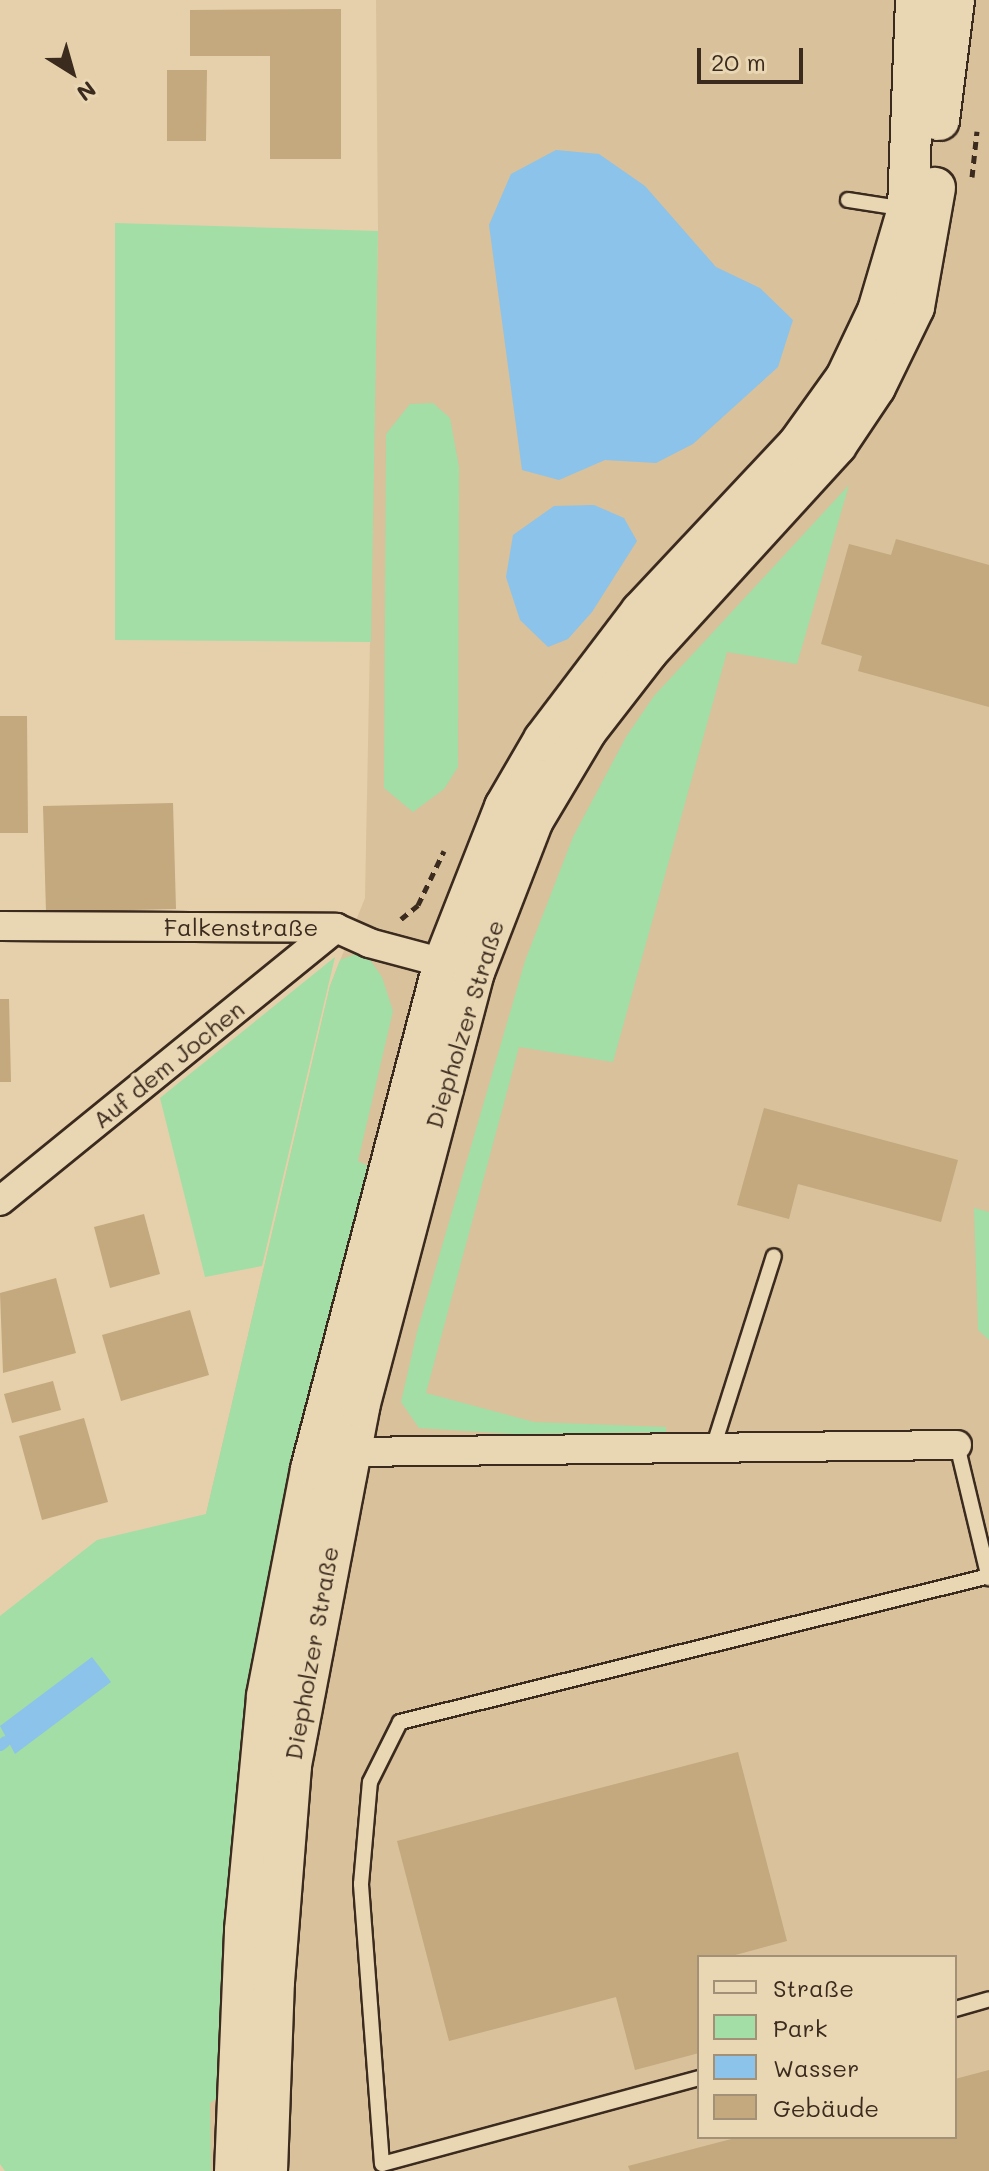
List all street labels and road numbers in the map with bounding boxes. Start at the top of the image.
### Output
street label: Falkenstraße [164,913,318,941]
street label: Diepholzer Straße [419,916,509,1132]
street label: Auf dem Jochen [86,994,250,1134]
street label: Diepholzer Straße [278,1544,344,1762]

